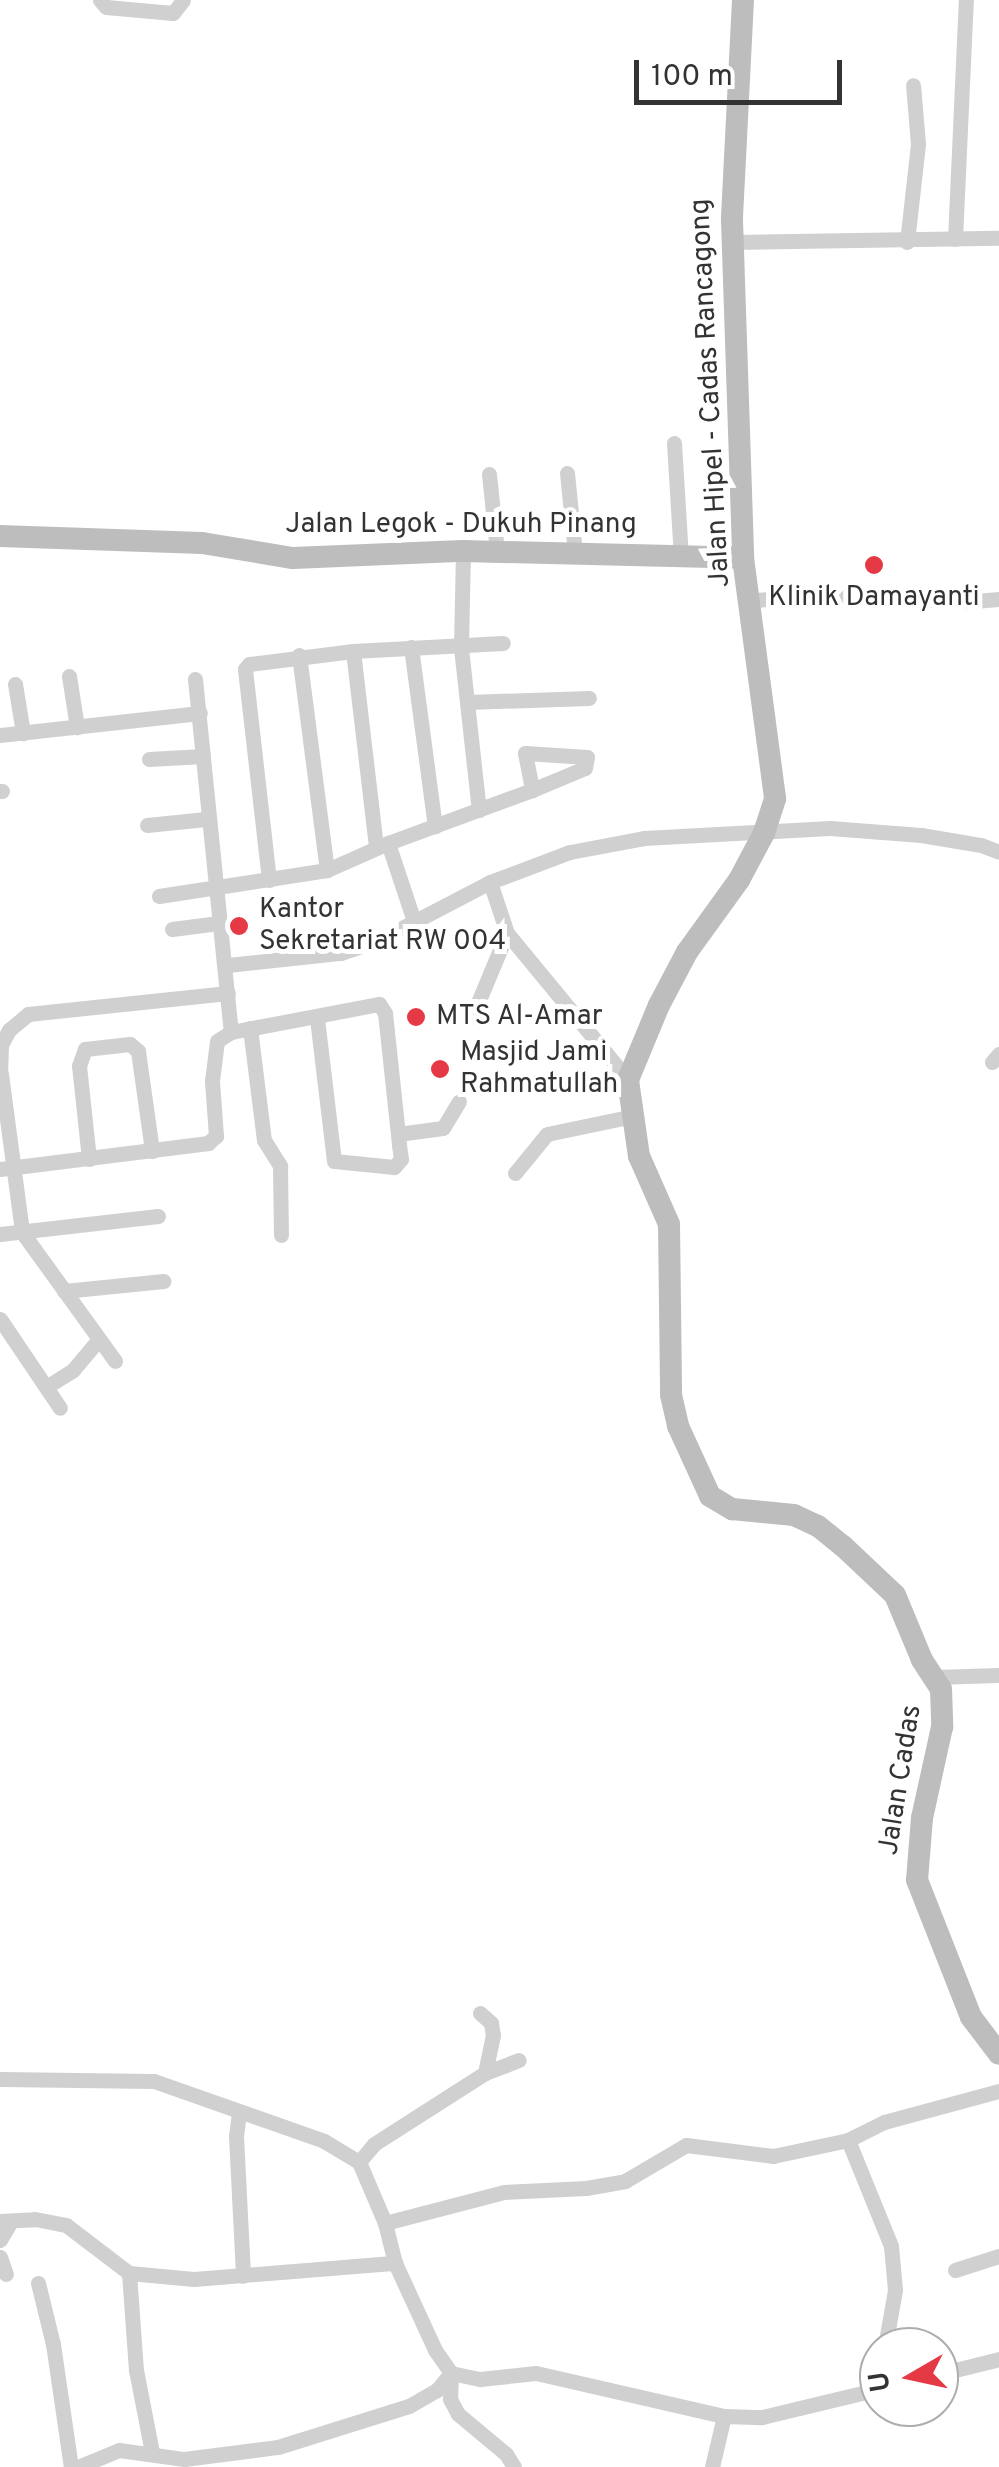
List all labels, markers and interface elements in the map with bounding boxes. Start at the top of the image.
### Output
scale bar [639,40,846,102]
text: 100 m [651,59,733,96]
street label: Jalan Hipel - Cadas Rancagong [684,198,738,588]
street label: Jalan Legok - Dukuh Pinang [285,508,637,542]
marker: Klinik Damayanti [863,554,885,576]
place label: Klinik Damayanti [768,581,980,615]
place label: Kantor Sekretariat RW 004 [259,893,507,959]
marker: Kantor Sekretariat RW 004 [228,915,250,937]
place label: MTS Al-Amar [436,1000,604,1034]
marker: MTS Al-Amar [405,1006,427,1028]
place label: Masjid Jami Rahmatullah [460,1036,618,1102]
marker: Masjid Jami Rahmatullah [429,1058,451,1080]
street label: Jalan Cadas [873,1702,929,1858]
north arrow [859,2327,959,2427]
text: U [862,2369,901,2394]

